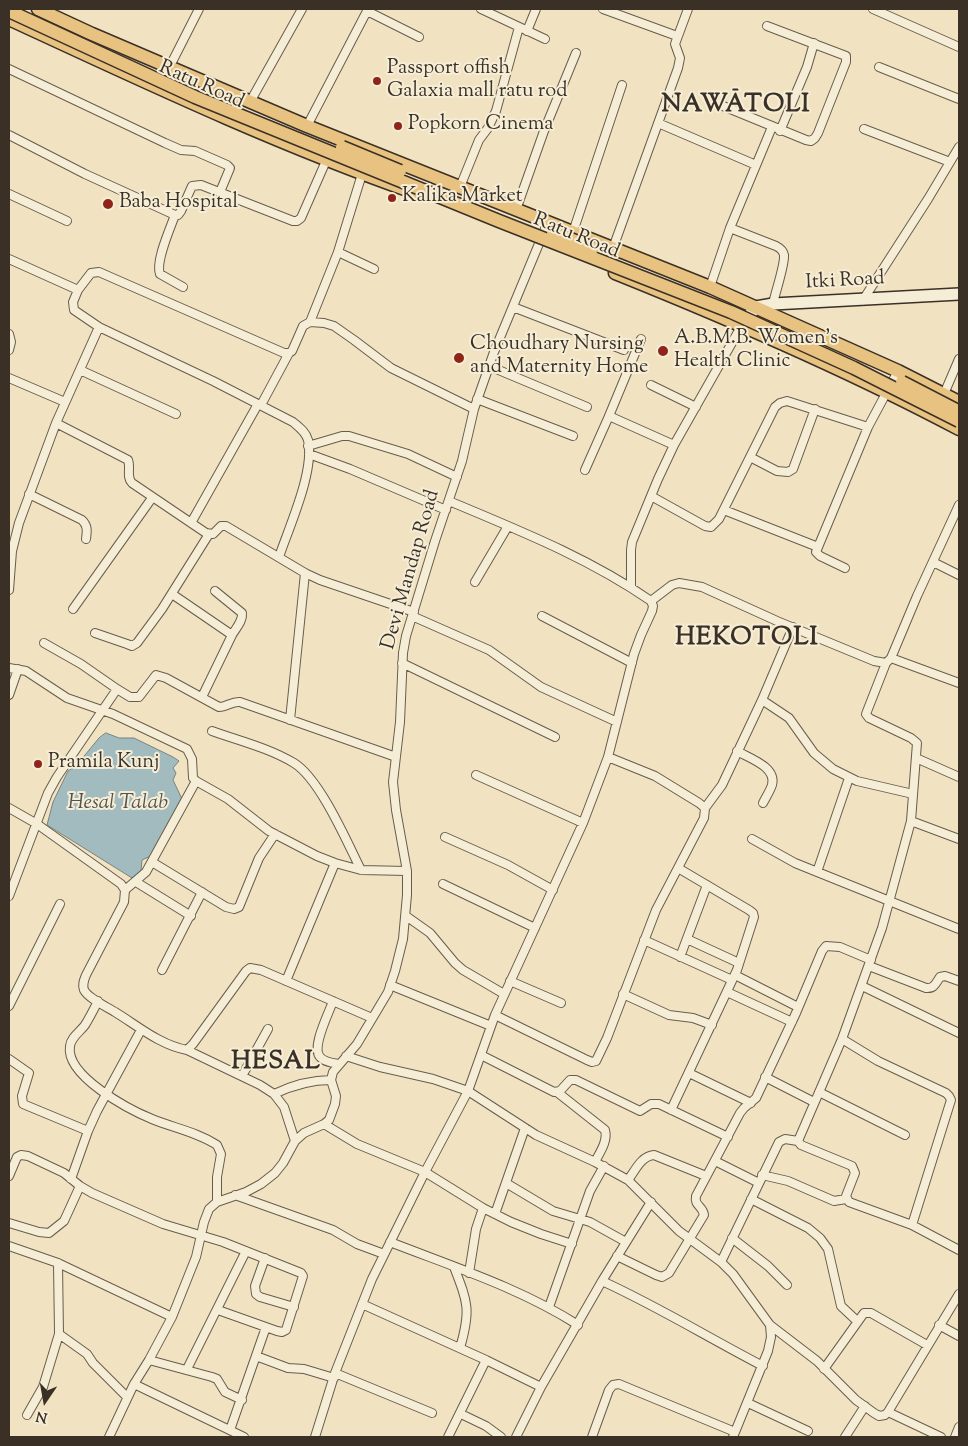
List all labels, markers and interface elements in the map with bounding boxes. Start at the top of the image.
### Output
street label: Ratu Road [155,57,247,115]
place label: Passport offish Galaxia mall ratu rod [387,58,568,105]
marker: Passport offish Galaxia mall ratu rod [371,75,383,87]
district label: NAWĀTOLI [661,92,811,122]
place label: Popkorn Cinema [408,114,553,138]
marker: Popkorn Cinema [392,120,404,132]
place label: Kalika Market [402,186,523,210]
place label: Baba Hospital [119,192,238,216]
marker: Kalika Market [386,192,398,204]
marker: Baba Hospital [101,197,115,211]
street label: Ratu Road [529,209,623,265]
street label: Itki Road [805,268,885,296]
place label: A.B.M.B. Women's Health Clinic [674,328,838,375]
place label: Choudhary Nursing and Maternity Home [470,334,648,381]
marker: A.B.M.B. Women's Health Clinic [656,344,670,358]
marker: Choudhary Nursing and Maternity Home [452,351,466,365]
street label: Devi Mandap Road [378,487,446,653]
district label: HEKOTOLI [674,625,820,655]
place label: Pramila Kunj [48,752,159,776]
marker: Pramila Kunj [32,758,44,770]
water label: Hesal Talab [68,791,168,817]
district label: HESAL [231,1049,321,1079]
north arrow [20,1376,70,1426]
text: N [34,1405,49,1427]

